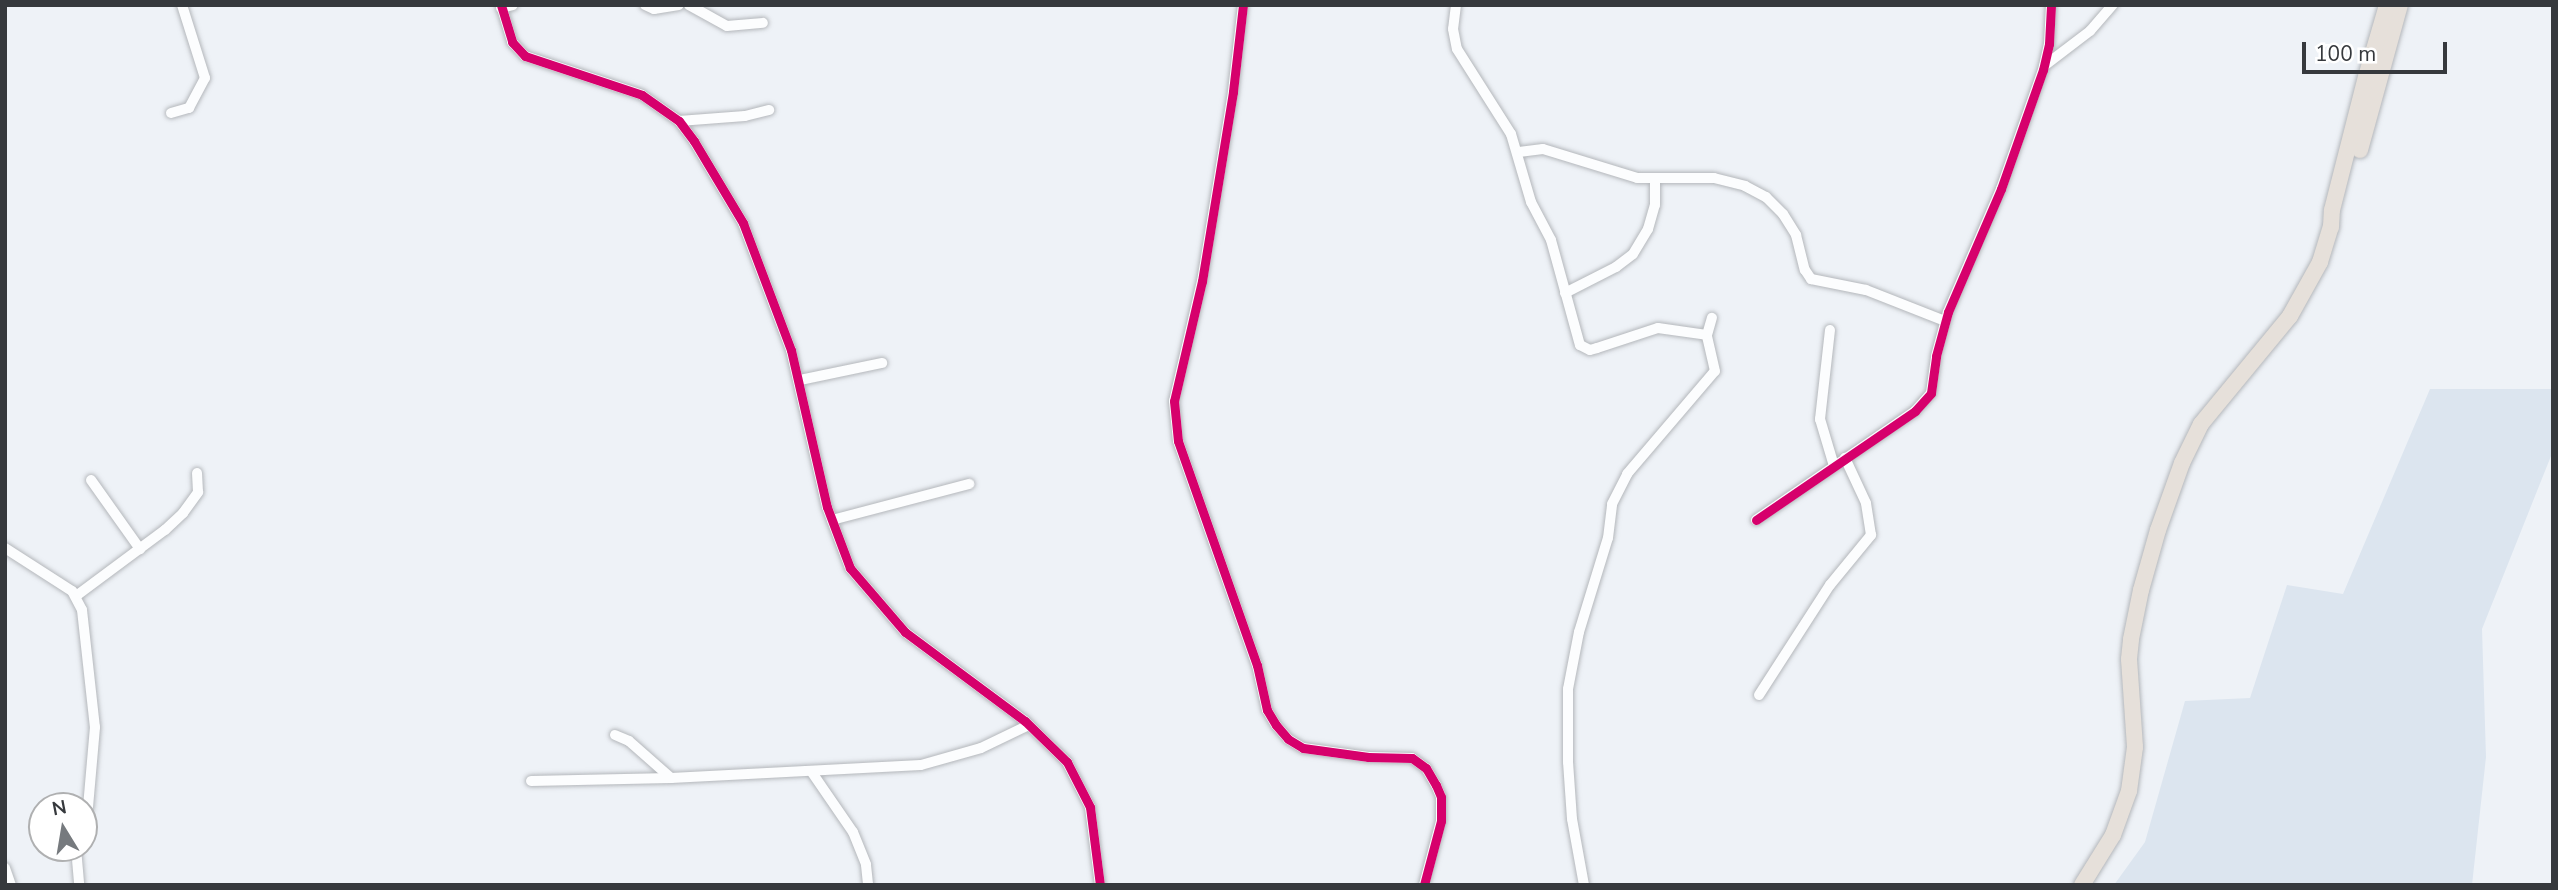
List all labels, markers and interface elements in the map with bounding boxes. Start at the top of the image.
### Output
scale bar [2306,28,2451,72]
text: 100 m [2315,40,2376,68]
north arrow [28,792,98,862]
text: N [50,794,69,822]

